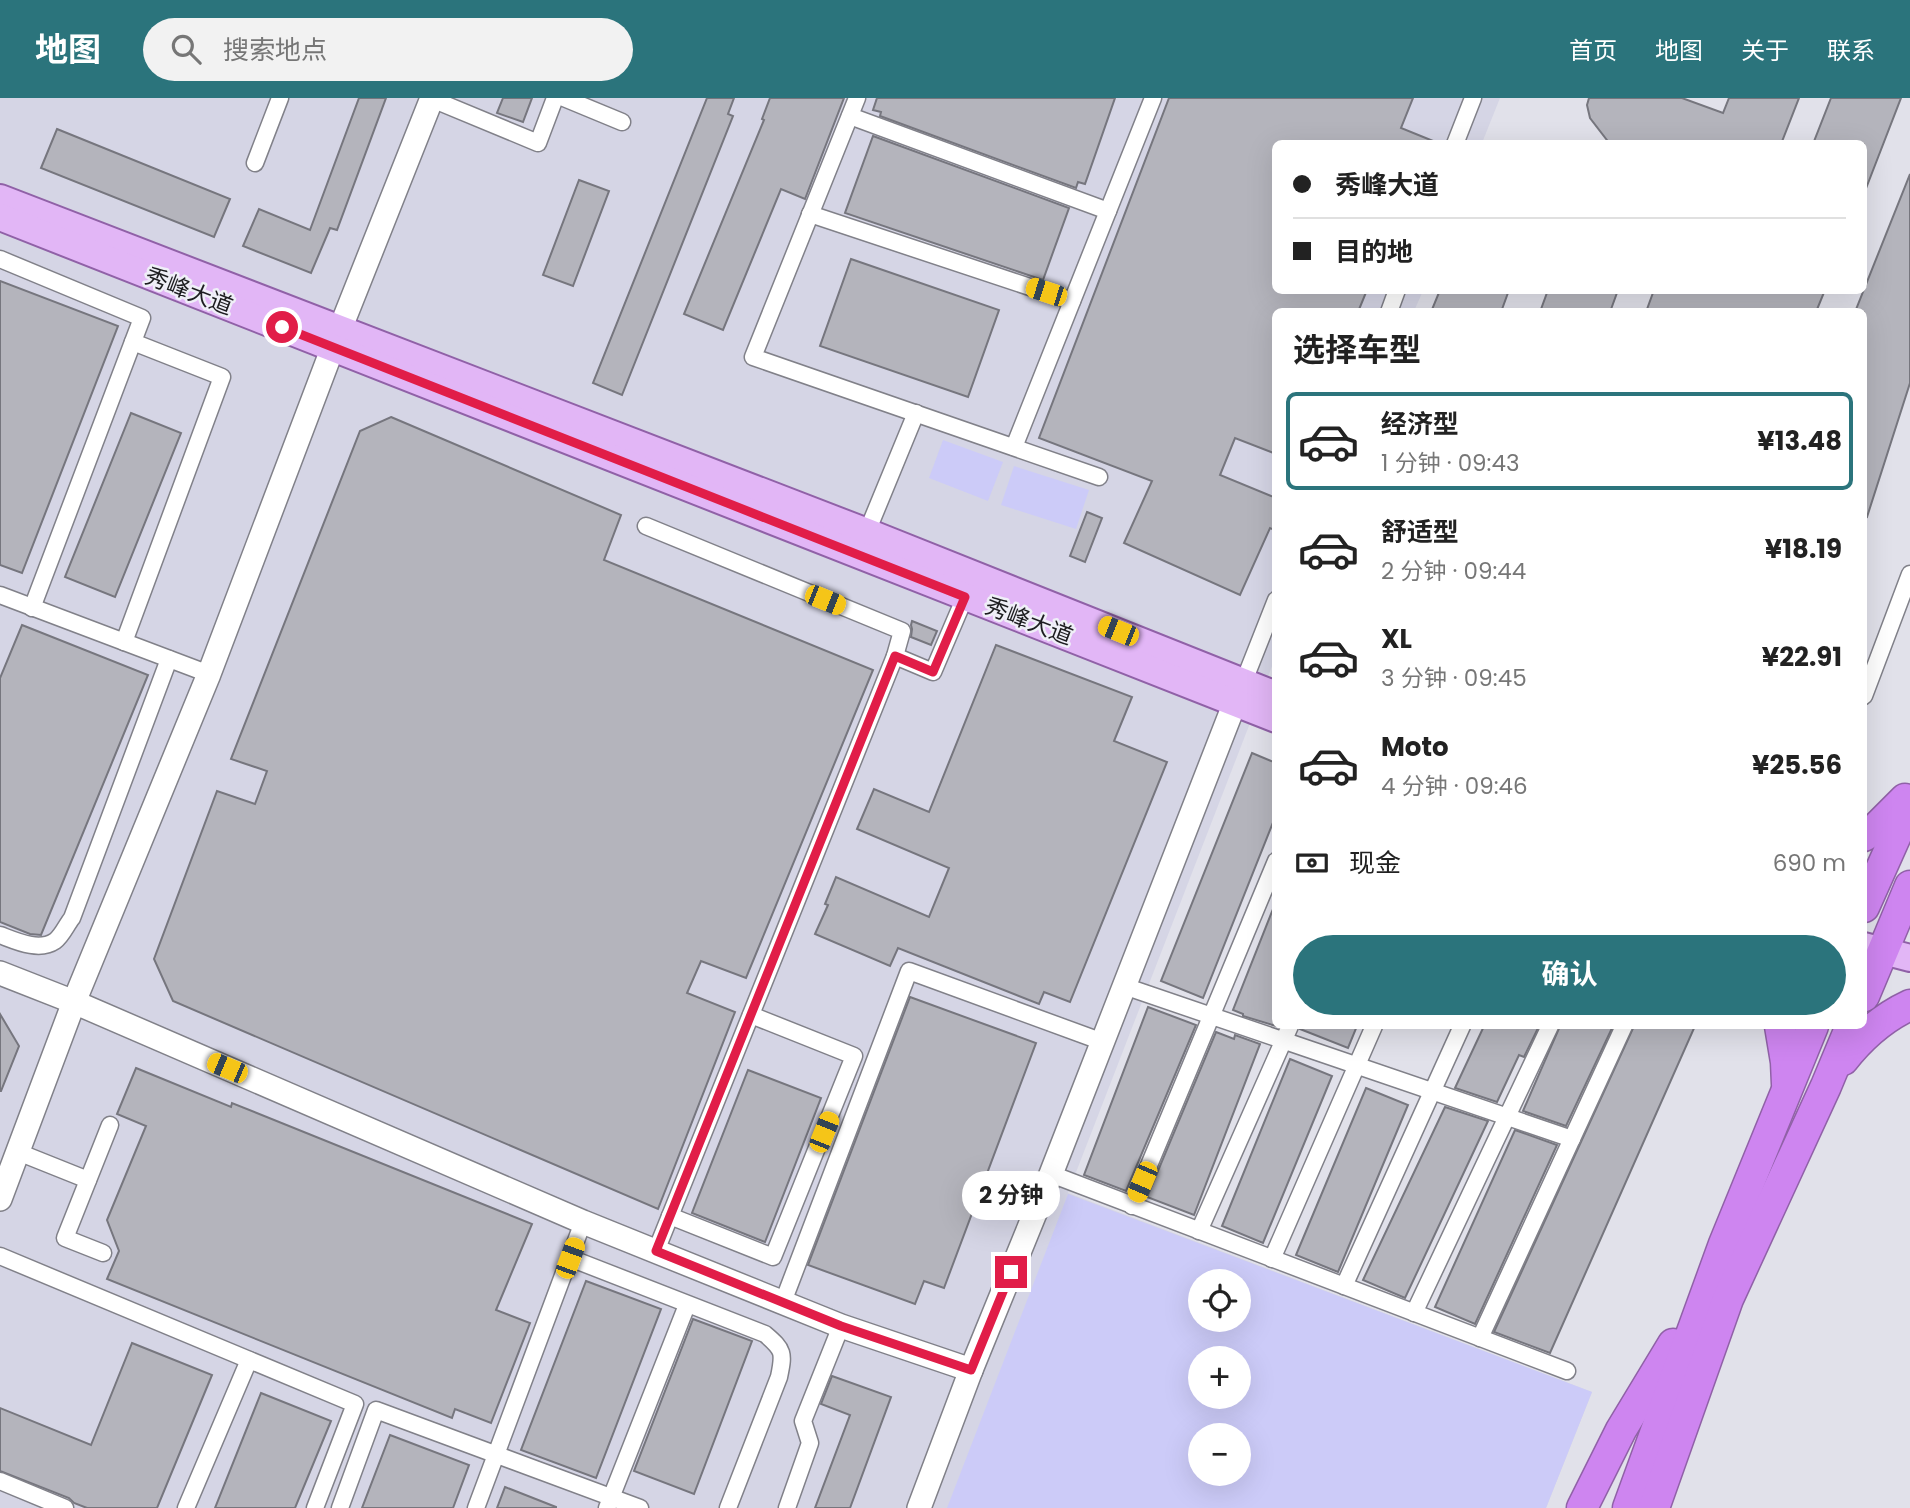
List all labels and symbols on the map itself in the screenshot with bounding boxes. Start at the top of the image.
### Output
street label: 秀峰大道 [140,260,238,322]
car [1023,276,1070,308]
route start [266,311,298,343]
car [802,582,849,618]
street label: 秀峰大道 [980,590,1078,652]
car [1095,613,1142,649]
car [204,1050,251,1086]
car [807,1109,842,1155]
car [1125,1159,1160,1205]
callout: 2 分钟 [962,1170,1060,1220]
car [553,1235,588,1281]
route end [995,1256,1027,1288]

